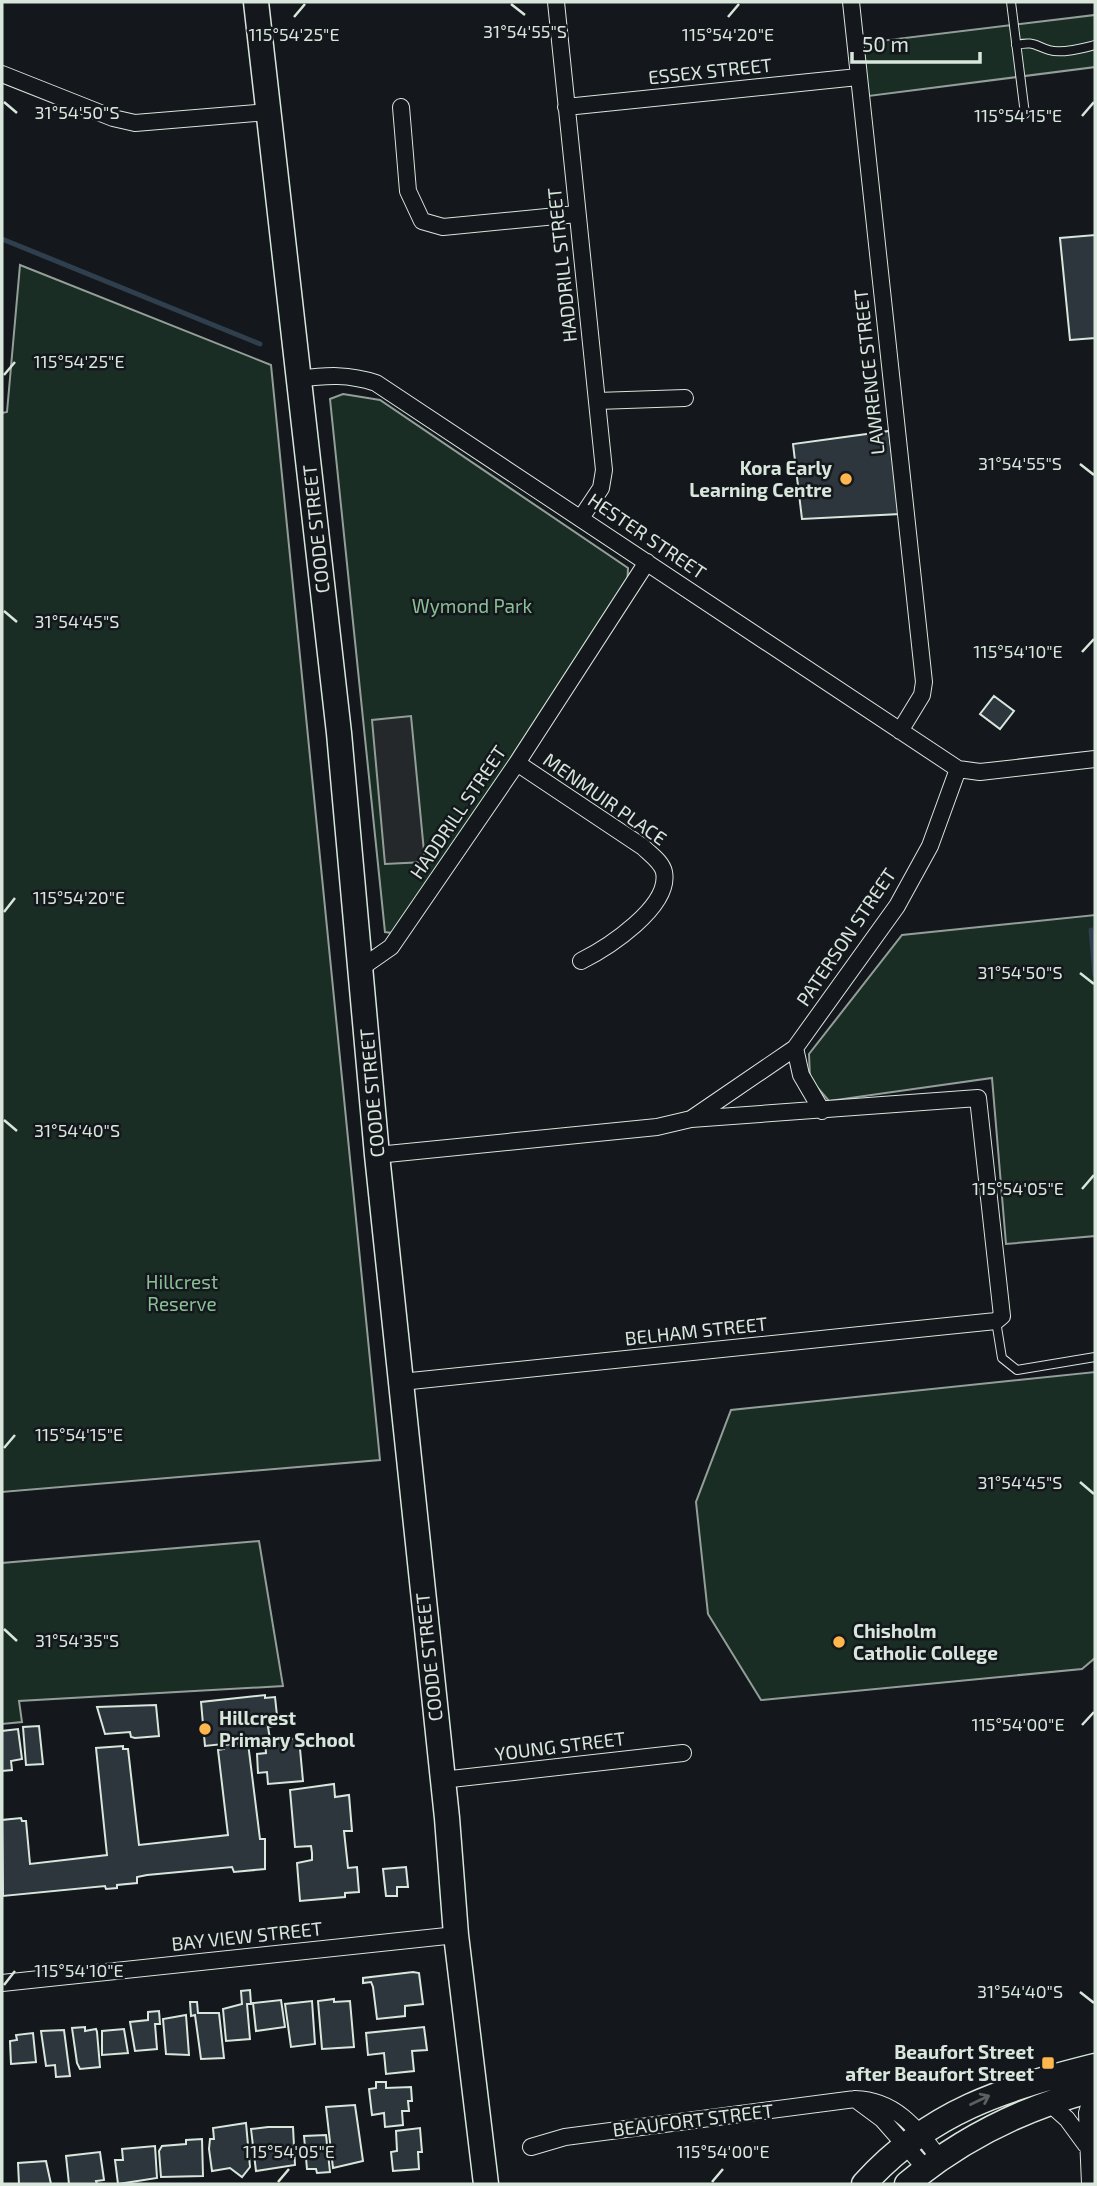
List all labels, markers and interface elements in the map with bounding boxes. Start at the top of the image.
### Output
text: 31°54'55"S [483,20,567,42]
scale bar [852,21,980,65]
text: 115°54'25"E [248,23,340,45]
text: 115°54'20"E [682,23,774,45]
text: 50 m [862,31,909,56]
street label: ESSEX STREET [647,53,773,88]
text: 31°54'50"S [34,101,120,123]
text: 115°54'15"E [974,104,1062,126]
street label: HADDRILL STREET [542,186,581,344]
street label: LAWRENCE STREET [848,288,889,456]
text: 115°54'25"E [33,350,125,372]
text: 31°54'55"S [978,452,1062,474]
place label: Kora Early Learning Centre [689,456,832,501]
street label: COODE STREET [297,464,334,595]
marker: Kora Early Learning Centre [838,471,854,487]
street label: HESTER STREET [584,488,711,584]
park label: Wymond Park [412,594,533,617]
text: 31°54'45"S [35,610,119,632]
text: 115°54'10"E [973,640,1063,662]
street label: HADDRILL STREET [405,741,511,883]
street label: MENMUIR PLACE [539,748,671,850]
street label: PATERSON STREET [791,863,900,1010]
text: 115°54'20"E [33,886,125,908]
text: 31°54'50"S [977,961,1063,983]
street label: COODE STREET [354,1028,389,1158]
text: 31°54'40"S [34,1119,120,1141]
text: 115°54'05"E [972,1177,1064,1199]
park label: Hillcrest Reserve [146,1270,218,1315]
street label: BELHAM STREET [623,1312,768,1349]
text: 115°54'15"E [35,1423,123,1445]
text: 31°54'45"S [978,1471,1062,1493]
street label: COODE STREET [410,1592,447,1723]
place label: Chisholm Catholic College [853,1619,998,1664]
text: 31°54'35"S [35,1629,119,1651]
marker: Chisholm Catholic College [831,1634,847,1650]
place label: Hillcrest Primary School [219,1706,356,1752]
text: 115°54'00"E [971,1713,1065,1735]
marker: Hillcrest Primary School [197,1721,213,1737]
street label: YOUNG STREET [493,1726,626,1765]
street label: BAY VIEW STREET [170,1916,324,1955]
text: 115°54'10"E [34,1959,124,1981]
text: 31°54'40"S [977,1980,1063,2002]
place label: Beaufort Street after Beaufort Street [845,2040,1034,2085]
marker: Beaufort Street after Beaufort Street [1040,2055,1056,2071]
one-way arrow [969,2093,990,2106]
street label: BEAUFORT STREET [611,2098,775,2141]
text: 115°54'05"E [243,2140,335,2162]
text: 115°54'00"E [676,2140,770,2162]

